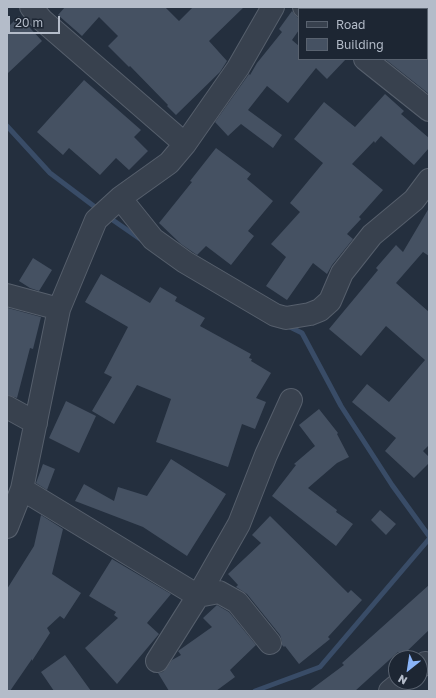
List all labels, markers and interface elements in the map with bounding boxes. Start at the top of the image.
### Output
scale bar [10,8,62,34]
legend [298,8,428,60]
text: 20 m [15,15,43,30]
text: Road [336,17,365,32]
text: Building [336,37,384,52]
north arrow [388,650,428,690]
text: N [395,672,409,688]

